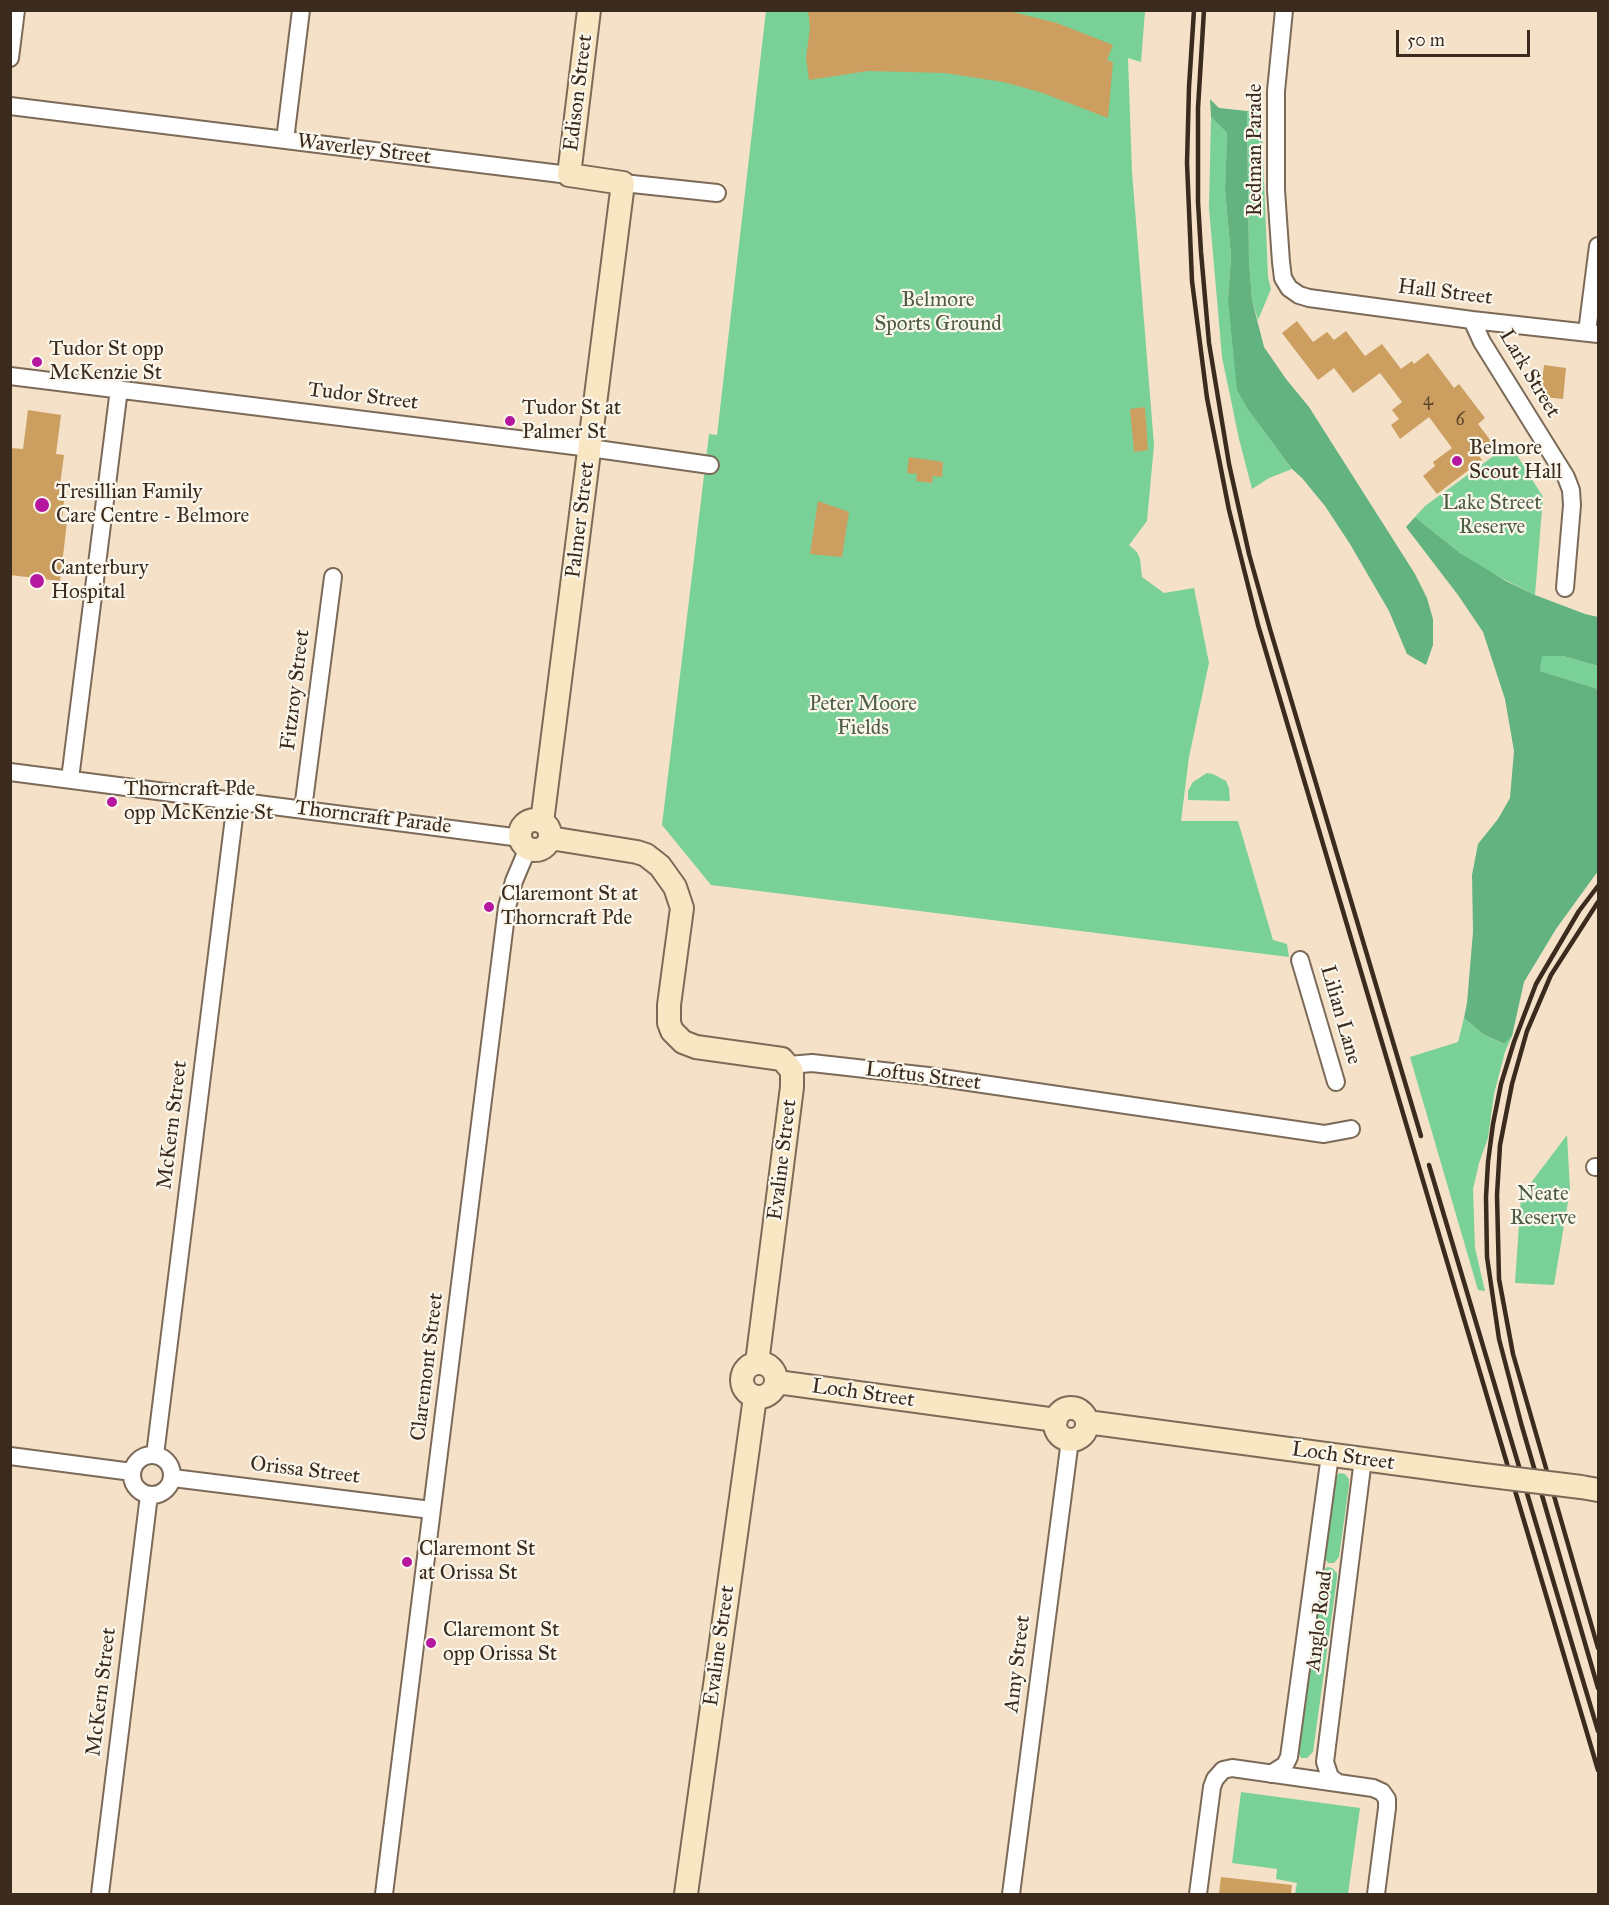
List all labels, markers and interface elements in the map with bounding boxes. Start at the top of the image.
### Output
scale bar [1399,18,1532,56]
text: 50 m [1407,29,1445,51]
street label: Edison Street [559,33,599,153]
street label: Redman Parade [1243,84,1269,216]
street label: Waverley Street [296,129,432,171]
street label: Hall Street [1396,275,1494,311]
park label: Belmore Sports Ground [874,288,1002,338]
street label: Lark Street [1493,325,1565,423]
place label: Tudor St opp McKenzie St [49,337,164,387]
marker: Tudor St opp McKenzie St [30,355,44,369]
street label: Tudor Street [306,378,420,416]
house number: 4 [1423,390,1433,412]
place label: Tudor St at Palmer St [522,396,621,446]
house number: 6 [1455,410,1465,432]
marker: Tudor St at Palmer St [503,414,517,428]
place label: Belmore Scout Hall [1469,436,1562,486]
marker: Belmore Scout Hall [1450,454,1464,468]
street label: Palmer Street [561,460,601,580]
place label: Tresillian Family Care Centre - Belmore [56,480,249,530]
park label: Lake Street Reserve [1442,491,1542,541]
marker: Tresillian Family Care Centre - Belmore [33,496,51,514]
place label: Canterbury Hospital [51,556,149,606]
marker: Canterbury Hospital [28,572,46,590]
street label: Fitzroy Street [276,628,316,752]
park label: Peter Moore Fields [809,692,917,742]
place label: Thorncraft Pde opp McKenzie St [124,777,273,827]
marker: Thorncraft Pde opp McKenzie St [105,795,119,809]
street label: Thorncraft Parade [294,796,452,840]
place label: Claremont St at Thorncraft Pde [501,882,638,932]
marker: Claremont St at Thorncraft Pde [482,900,496,914]
street label: Lilian Lane [1314,963,1366,1067]
street label: Loftus Street [864,1057,982,1097]
street label: McKern Street [153,1059,193,1191]
street label: Evaline Street [763,1098,803,1222]
park label: Neate Reserve [1510,1182,1576,1232]
street label: Claremont Street [406,1291,450,1443]
street label: Loch Street [810,1374,916,1414]
street label: Loch Street [1290,1437,1396,1477]
street label: Orissa Street [249,1452,361,1490]
place label: Claremont St at Orissa St [419,1537,535,1587]
marker: Claremont St at Orissa St [400,1555,414,1569]
street label: Anglo Road [1301,1569,1339,1673]
street label: Evaline Street [699,1584,741,1708]
street label: Amy Street [1000,1614,1036,1714]
place label: Claremont St opp Orissa St [443,1618,559,1668]
street label: McKern Street [82,1626,122,1758]
marker: Claremont St opp Orissa St [424,1636,438,1650]

